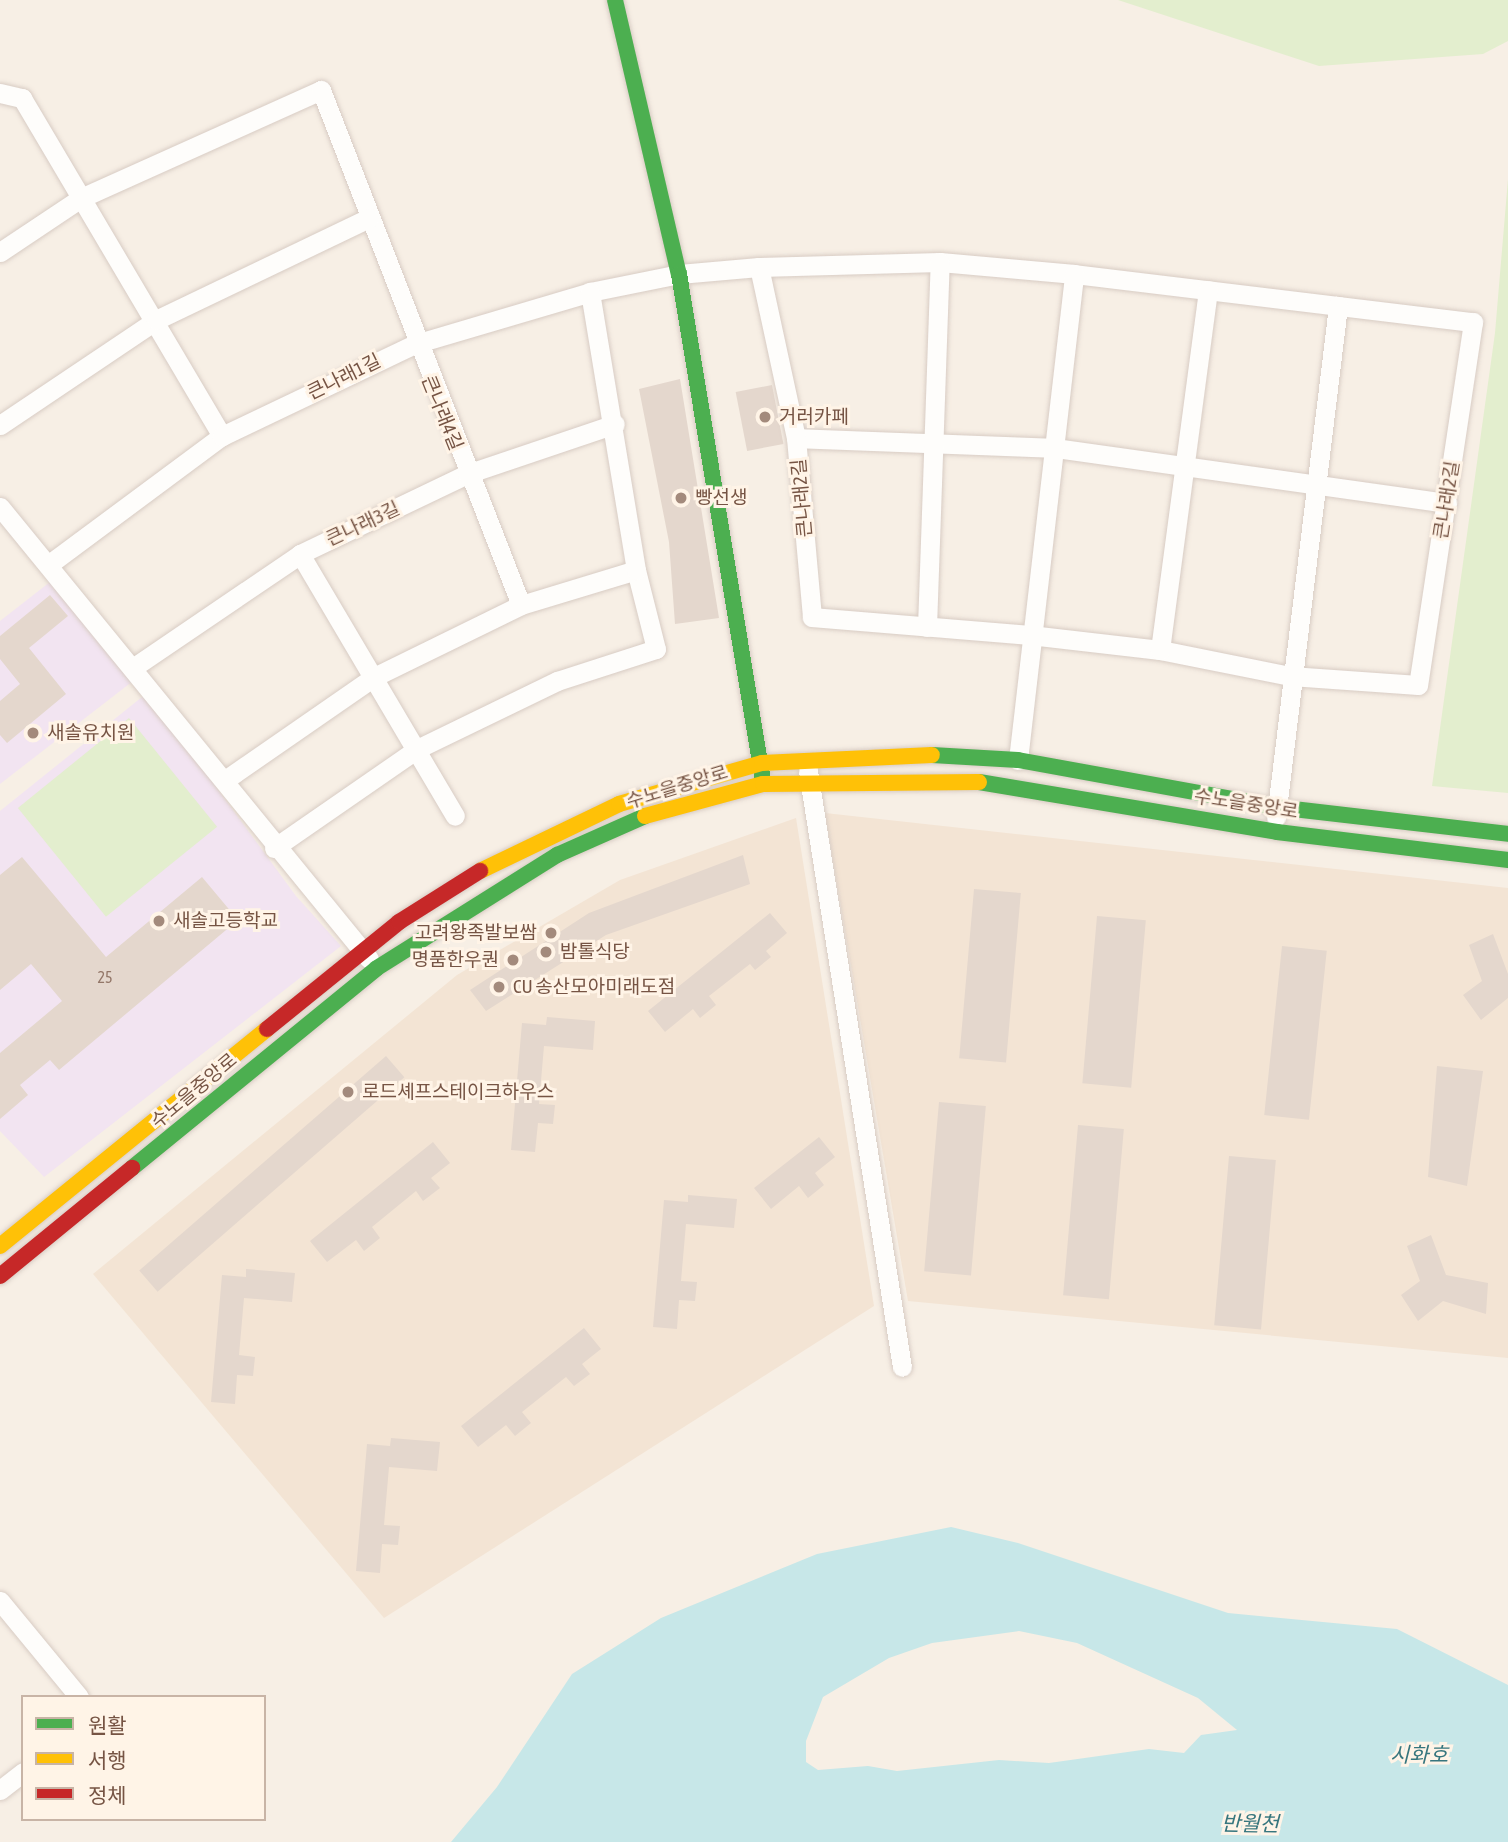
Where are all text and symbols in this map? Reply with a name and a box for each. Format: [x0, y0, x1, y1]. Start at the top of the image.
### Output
street label: 큰나래1길 [304, 349, 384, 405]
street label: 큰나래4길 [417, 372, 467, 454]
place label: 거러카페 [779, 406, 849, 428]
marker: 거러카페 [757, 409, 773, 425]
street label: 큰나래2길 [787, 458, 817, 538]
street label: 큰나래2길 [1430, 459, 1464, 541]
place label: 빵선생 [695, 487, 747, 509]
marker: 빵선생 [673, 490, 689, 506]
street label: 큰나래3길 [322, 497, 404, 551]
place label: 새솔유치원 [47, 722, 134, 744]
marker: 새솔유치원 [25, 725, 41, 741]
street label: 수노을중앙로 [624, 761, 730, 813]
street label: 수노을중앙로 [1192, 785, 1300, 823]
place label: 새솔고등학교 [173, 910, 278, 932]
marker: 새솔고등학교 [151, 913, 167, 929]
place label: 고려왕족발보쌈 [415, 922, 537, 944]
marker: 고려왕족발보쌈 [543, 925, 559, 941]
place label: 밤톨식당 [560, 941, 630, 963]
marker: 밤톨식당 [538, 944, 554, 960]
place label: 명품한우퀀 [412, 949, 499, 971]
marker: 명품한우퀀 [505, 952, 521, 968]
house number: 25 [97, 967, 113, 987]
place label: CU 송산모아미래도점 [513, 976, 675, 998]
marker: CU 송산모아미래도점 [491, 979, 507, 995]
street label: 수노을중앙로 [147, 1049, 241, 1133]
place label: 로드셰프스테이크하우스 [362, 1081, 554, 1103]
marker: 로드셰프스테이크하우스 [340, 1084, 356, 1100]
legend [21, 1695, 266, 1821]
text: 원활 [88, 1713, 127, 1737]
water label: 시화호 [1390, 1741, 1448, 1767]
text: 서행 [88, 1748, 127, 1772]
text: 정체 [88, 1783, 127, 1807]
water label: 반월천 [1221, 1810, 1279, 1836]

